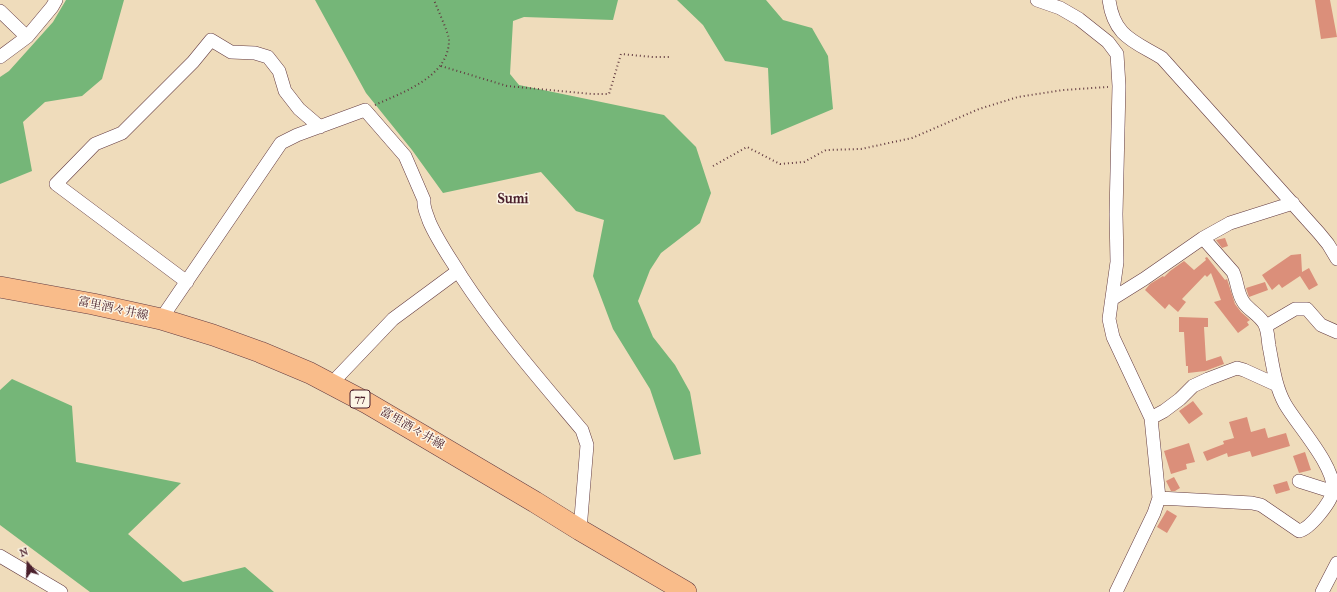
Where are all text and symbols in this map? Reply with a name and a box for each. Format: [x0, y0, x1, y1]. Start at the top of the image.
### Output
district label: Sumi [498, 192, 528, 208]
street label: 富里酒々井線 [76, 294, 150, 324]
road number: 77 [350, 390, 370, 408]
street label: 富里酒々井線 [377, 405, 447, 453]
north arrow [8, 544, 48, 584]
text: N [18, 545, 30, 560]

